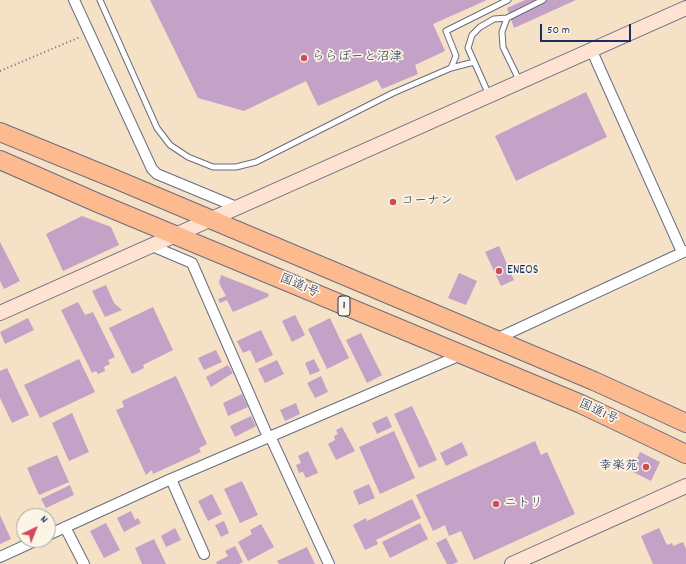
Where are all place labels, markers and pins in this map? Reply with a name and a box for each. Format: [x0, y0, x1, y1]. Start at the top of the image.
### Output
place label: ららぽーと沼津 [312, 50, 402, 66]
marker: ららぽーと沼津 [299, 53, 309, 63]
place label: コーナン [401, 194, 453, 210]
marker: コーナン [388, 197, 398, 207]
place label: ENEOS [507, 263, 538, 279]
marker: ENEOS [494, 266, 504, 276]
place label: 幸楽苑 [599, 459, 638, 475]
marker: 幸楽苑 [641, 462, 651, 472]
place label: ニトリ [504, 496, 543, 512]
marker: ニトリ [491, 499, 501, 509]

